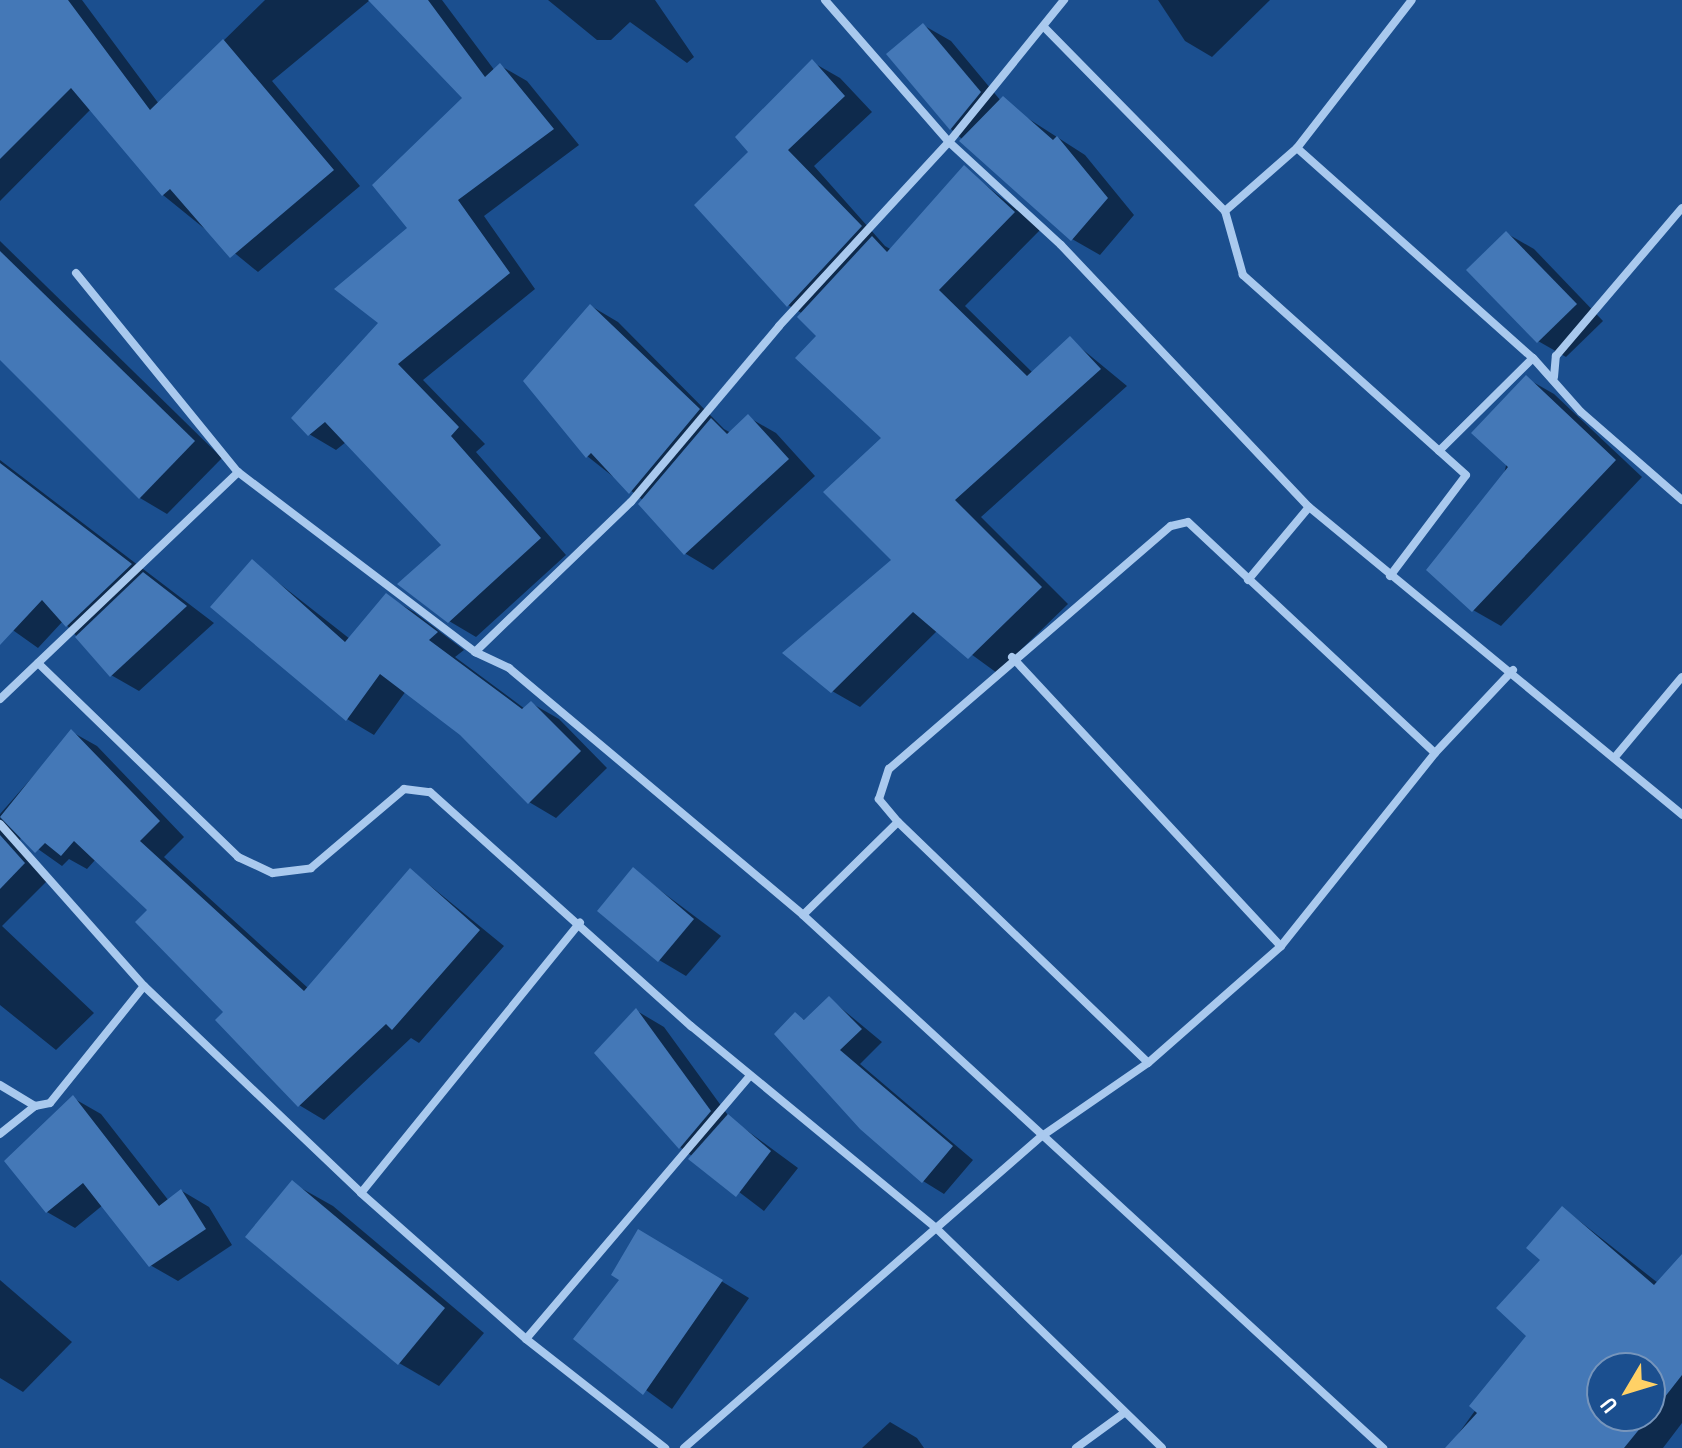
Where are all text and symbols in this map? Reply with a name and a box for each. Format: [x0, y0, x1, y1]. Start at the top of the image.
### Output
north arrow [1586, 1352, 1666, 1432]
text: U [1594, 1392, 1623, 1419]

